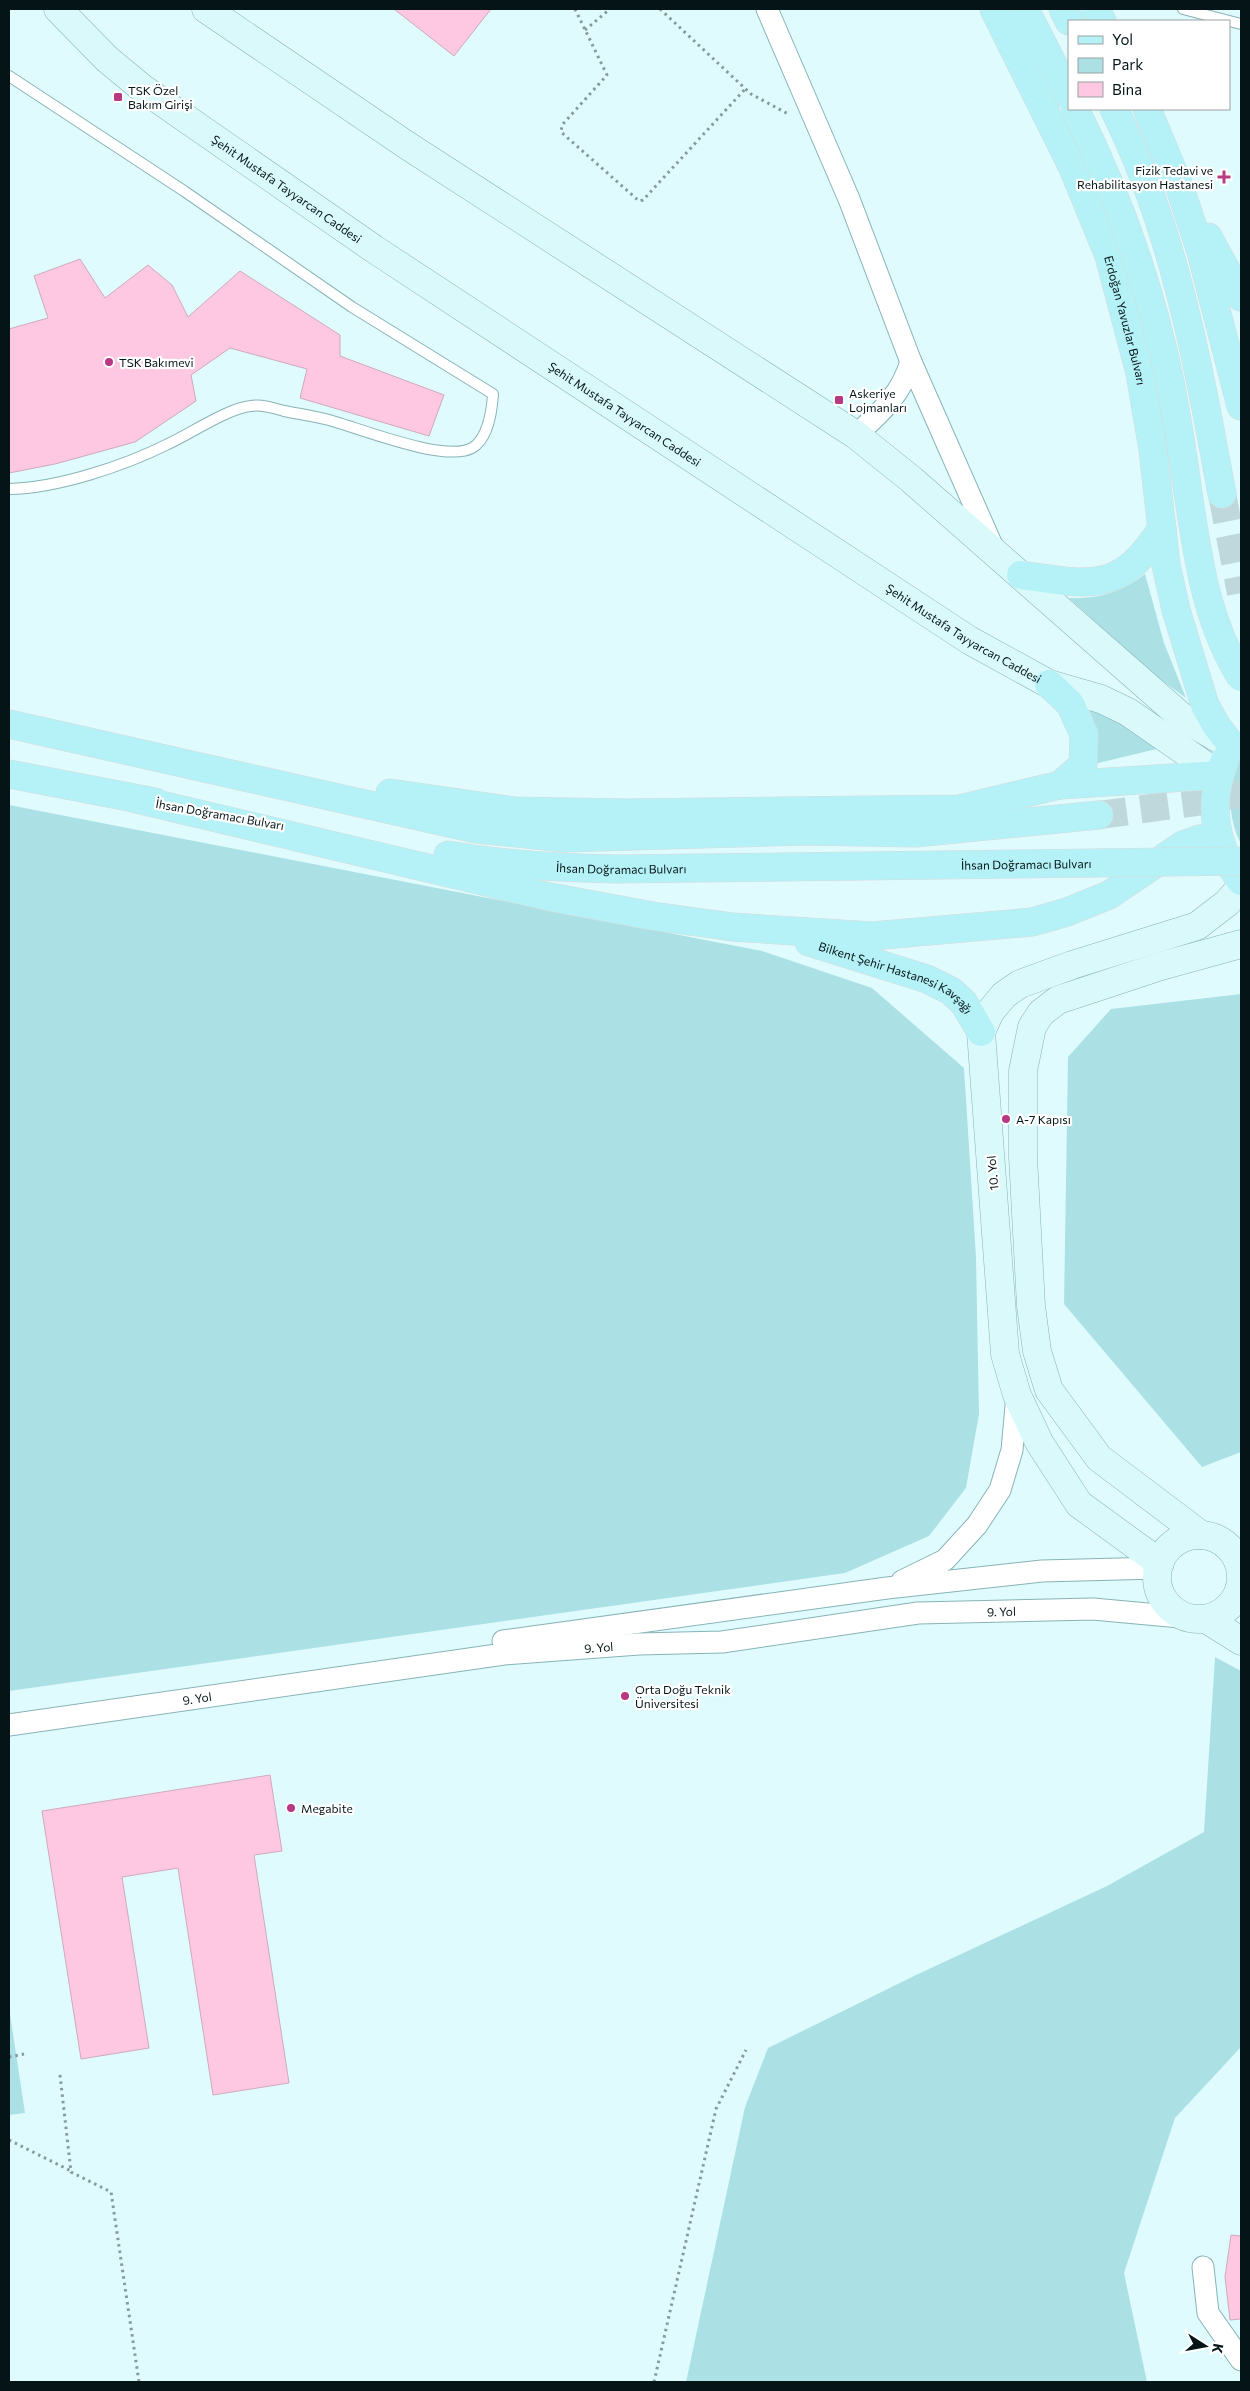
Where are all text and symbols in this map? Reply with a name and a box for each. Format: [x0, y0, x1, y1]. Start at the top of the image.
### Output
legend [1068, 20, 1230, 110]
text: Yol [1112, 30, 1133, 48]
text: Park [1112, 55, 1143, 73]
text: Bina [1112, 80, 1142, 98]
place label: TSK Özel Bakım Girişi [128, 83, 193, 111]
marker: TSK Özel Bakım Girişi [112, 91, 124, 103]
street label: Şehit Mustafa Tayyarcan Caddesi [209, 132, 365, 246]
place label: Fizik Tedavi ve Rehabilitasyon Hastanesi [1077, 163, 1213, 191]
marker: Fizik Tedavi ve Rehabilitasyon Hastanesi [1217, 170, 1231, 184]
street label: Erdoğan Yavuzlar Bulvarı [1102, 254, 1149, 386]
place label: TSK Bakımevi [119, 355, 194, 369]
marker: TSK Bakımevi [103, 356, 115, 368]
street label: Şehit Mustafa Tayyarcan Caddesi [546, 359, 704, 469]
place label: Askeriye Lojmanları [849, 386, 907, 414]
marker: Askeriye Lojmanları [833, 394, 845, 406]
street label: Şehit Mustafa Tayyarcan Caddesi [884, 581, 1044, 686]
street label: İhsan Doğramacı Bulvarı [155, 796, 285, 832]
street label: İhsan Doğramacı Bulvarı [961, 856, 1092, 872]
street label: İhsan Doğramacı Bulvarı [556, 860, 687, 876]
street label: Bilkent Şehir Hastanesi Kavşağı [817, 938, 976, 1016]
place label: A-7 Kapısı [1016, 1112, 1071, 1126]
marker: A-7 Kapısı [1000, 1113, 1012, 1125]
street label: 10. Yol [984, 1155, 1000, 1191]
street label: 9. Yol [987, 1604, 1016, 1618]
street label: 9. Yol [584, 1639, 614, 1655]
place label: Orta Doğu Teknik Üniversitesi [635, 1682, 731, 1710]
street label: 9. Yol [182, 1689, 213, 1707]
marker: Orta Doğu Teknik Üniversitesi [619, 1690, 631, 1702]
place label: Megabite [301, 1801, 353, 1815]
marker: Megabite [285, 1802, 297, 1814]
north arrow [1180, 2321, 1230, 2371]
text: K [1209, 2342, 1228, 2355]

